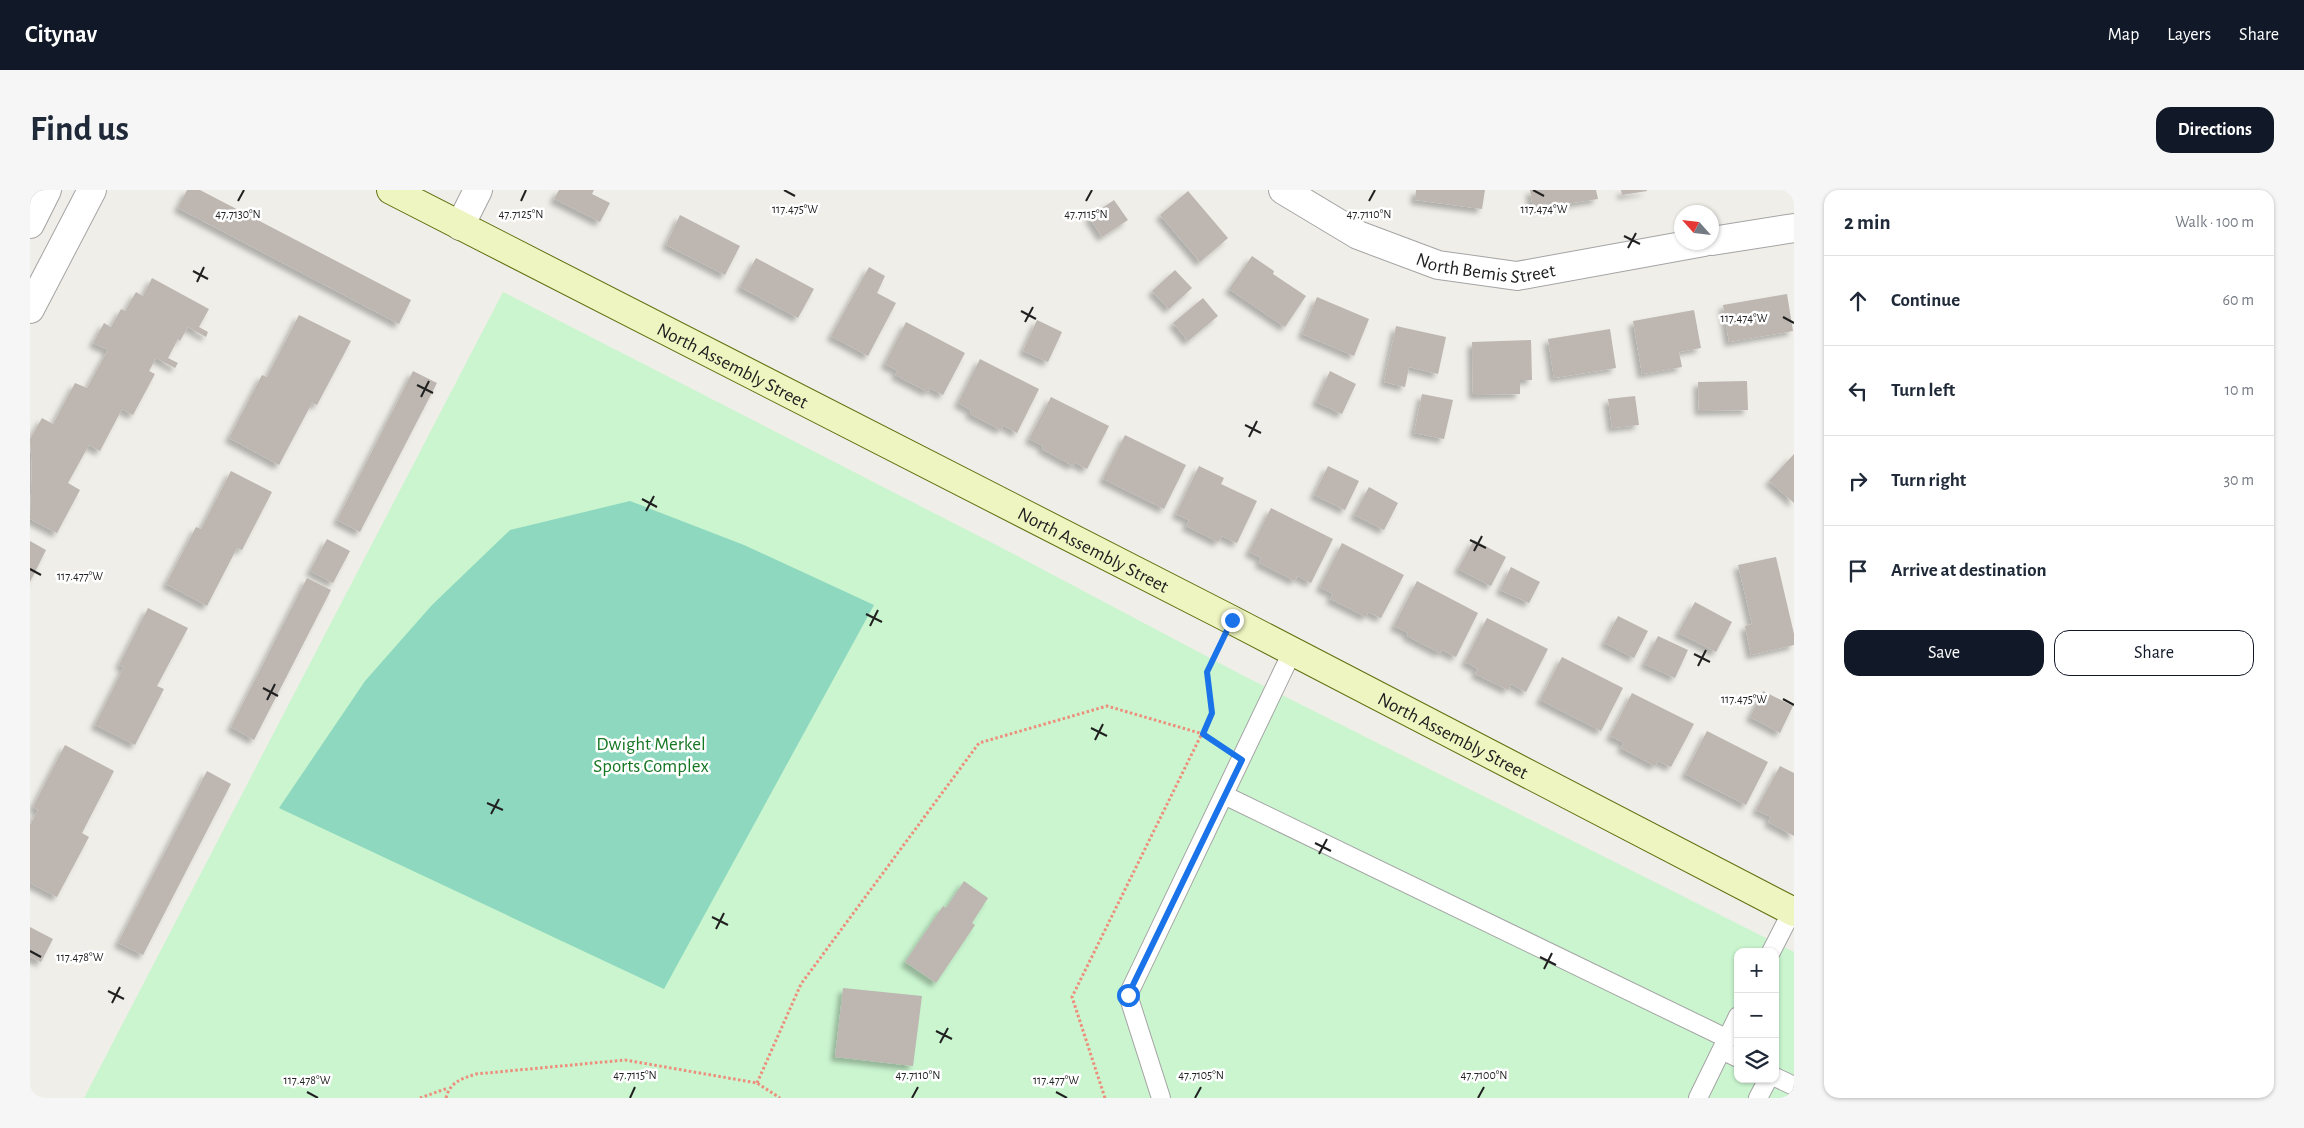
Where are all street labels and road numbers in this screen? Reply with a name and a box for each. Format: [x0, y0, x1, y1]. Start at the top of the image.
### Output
street label: North Bemis Street [1413, 250, 1557, 287]
street label: North Assembly Street [654, 320, 811, 413]
street label: North Assembly Street [1014, 504, 1171, 597]
street label: North Assembly Street [1374, 690, 1531, 783]

